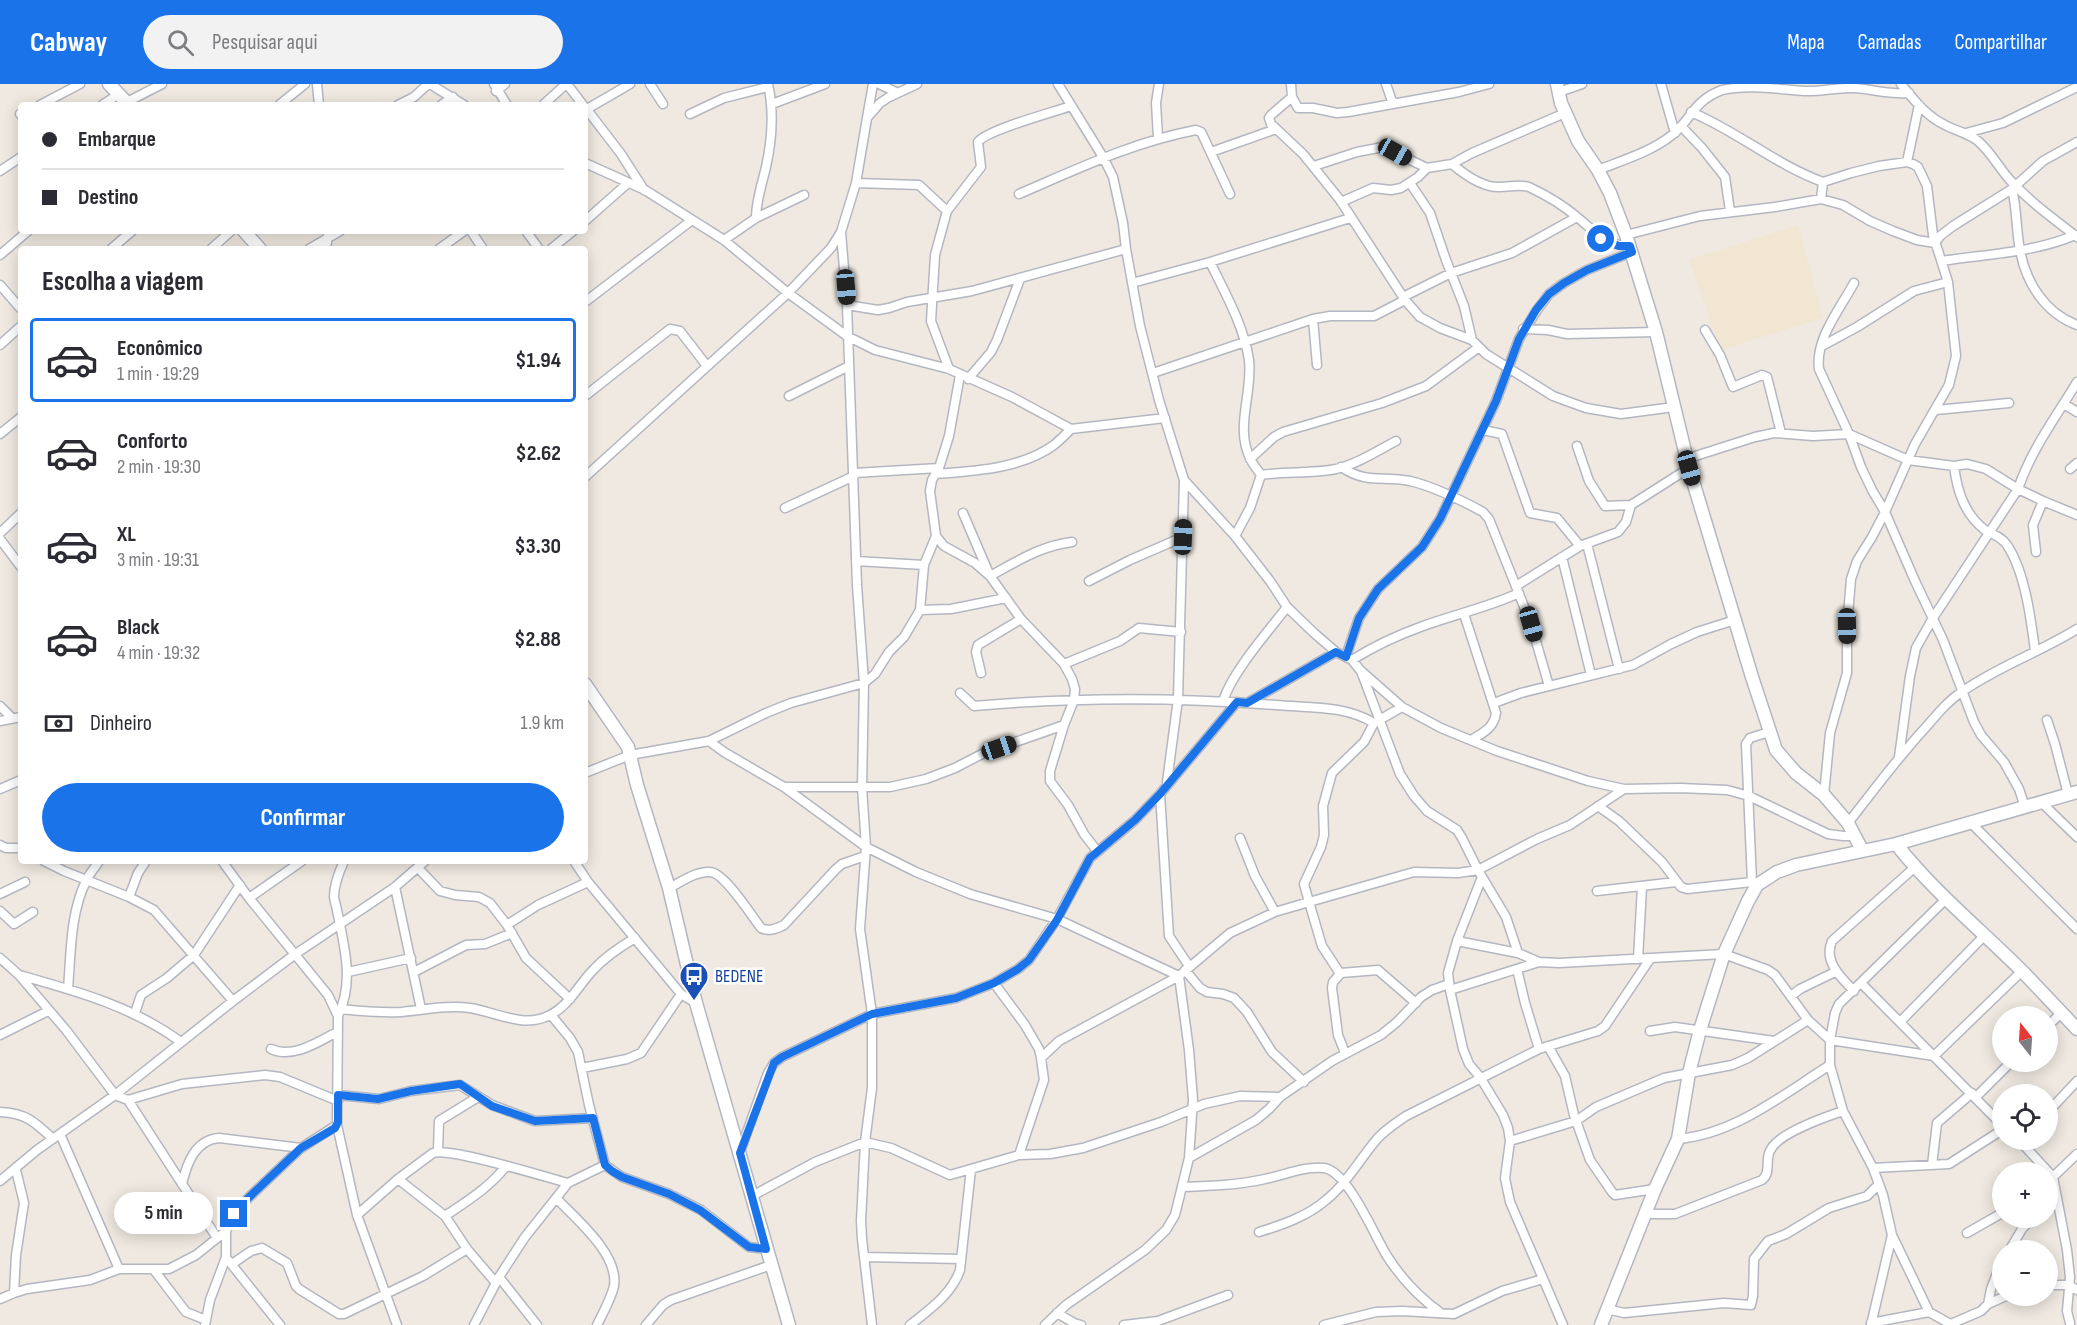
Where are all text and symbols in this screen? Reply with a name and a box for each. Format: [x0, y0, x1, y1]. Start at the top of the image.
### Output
search box [143, 15, 563, 69]
text: Cabway [30, 26, 107, 59]
icon: search [164, 26, 197, 59]
text: Pesquisar aqui [212, 29, 318, 56]
text: Mapa [1787, 30, 1825, 55]
text: Camadas [1858, 30, 1921, 55]
text: Compartilhar [1954, 30, 2047, 55]
text: Embarque [78, 126, 156, 153]
car [1375, 135, 1415, 169]
text: Destino [78, 184, 138, 211]
route start [1587, 225, 1614, 252]
text: Escolha a viagem [42, 266, 204, 298]
car [835, 268, 857, 306]
icon: car [45, 333, 99, 387]
text: Econômico [117, 335, 203, 362]
text: $1.94 [515, 347, 561, 374]
text: 1 min · 19:29 [117, 362, 199, 386]
icon: car [45, 426, 99, 480]
text: Conforto [117, 428, 188, 455]
text: $2.62 [515, 440, 561, 467]
car [1675, 448, 1703, 488]
text: 2 min · 19:30 [117, 455, 201, 479]
icon: car [45, 519, 99, 573]
car [1173, 519, 1193, 555]
text: XL [117, 521, 136, 548]
text: $3.30 [515, 533, 561, 560]
text: 3 min · 19:31 [117, 548, 199, 572]
car [1517, 604, 1545, 644]
car [1838, 608, 1856, 644]
icon: car [45, 612, 99, 666]
text: Black [117, 614, 159, 641]
text: $2.88 [514, 626, 561, 653]
text: 4 min · 19:32 [117, 641, 200, 665]
icon: cash [42, 707, 75, 740]
text: Dinheiro [90, 710, 152, 737]
text: 1.9 km [521, 711, 564, 735]
car [979, 734, 1019, 762]
button: Confirmar [42, 783, 564, 852]
bus stop icon: BEDENE [678, 960, 710, 1002]
place label: BEDENE [715, 966, 763, 987]
north arrow [1992, 1006, 2058, 1072]
map controls [1992, 1006, 2058, 1306]
button: locate [1992, 1084, 2058, 1150]
button: + [1992, 1162, 2058, 1228]
callout: 5 min [114, 1193, 213, 1235]
route end [220, 1200, 247, 1227]
text: 5 min [144, 1201, 183, 1225]
button: − [1992, 1240, 2058, 1306]

